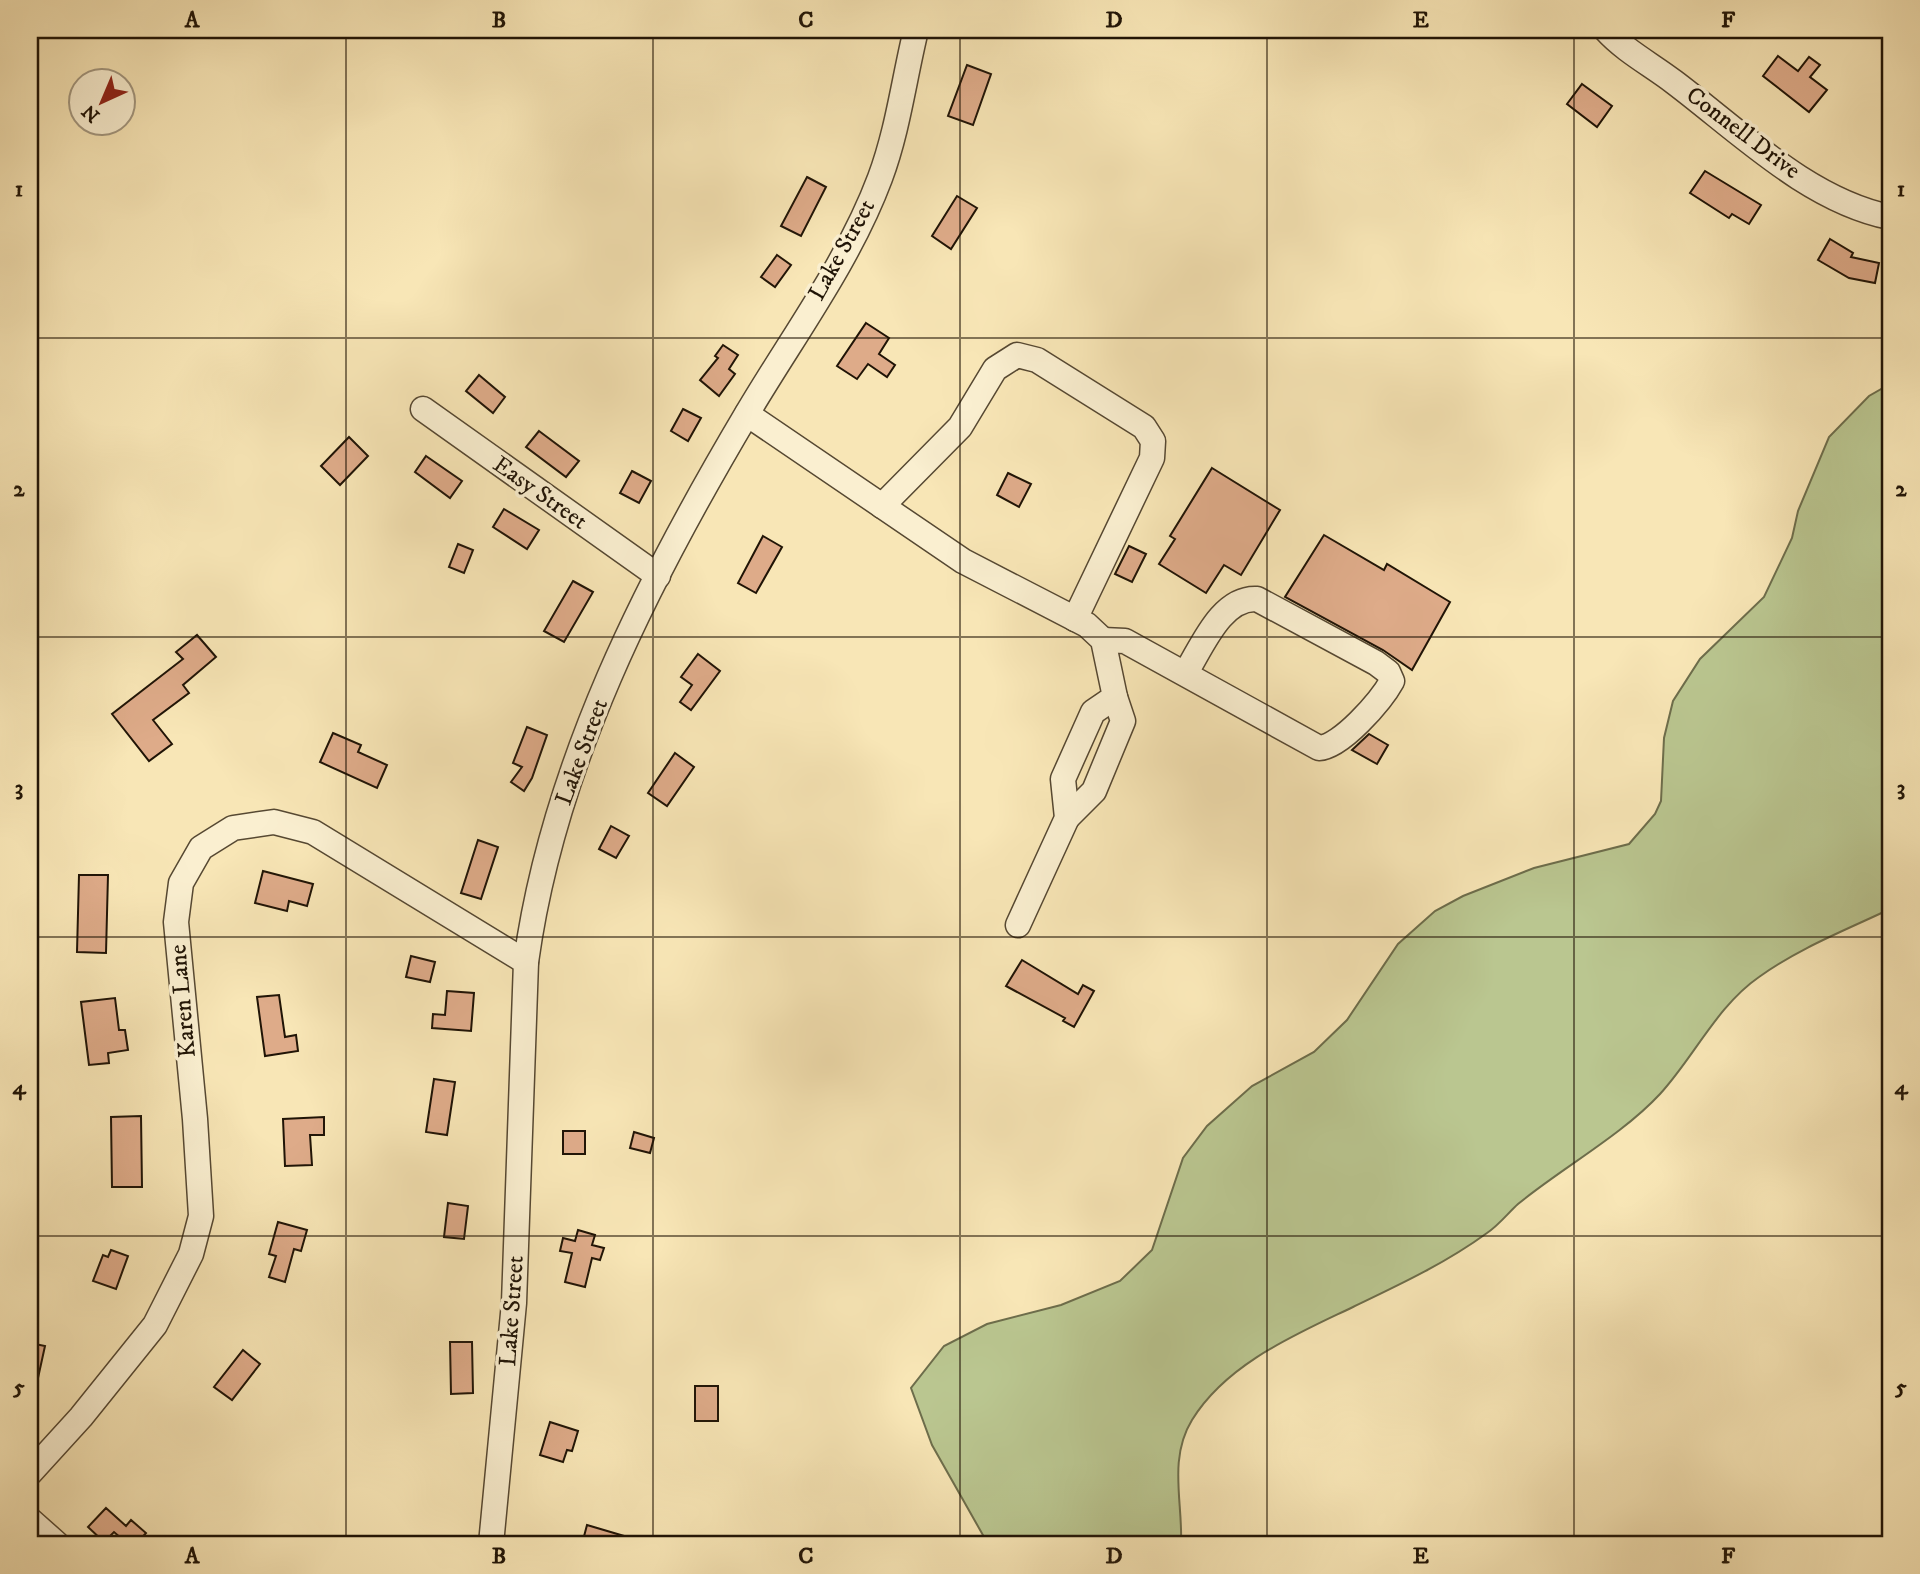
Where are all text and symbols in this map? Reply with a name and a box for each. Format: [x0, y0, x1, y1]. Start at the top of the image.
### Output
text: A [184, 6, 201, 35]
text: B [492, 6, 506, 35]
text: C [798, 6, 814, 35]
text: D [1105, 6, 1123, 35]
text: E [1413, 6, 1429, 35]
text: F [1721, 6, 1736, 35]
north arrow [66, 66, 136, 136]
street label: Connell Drive [1680, 80, 1806, 186]
text: N [77, 99, 105, 127]
text: 1 [15, 175, 23, 204]
text: 1 [1897, 175, 1905, 204]
street label: Lake Street [802, 194, 882, 306]
street label: Easy Street [487, 450, 593, 537]
text: 2 [13, 475, 25, 504]
text: 2 [1895, 475, 1907, 504]
street label: Lake Street [549, 694, 615, 809]
text: 3 [15, 774, 23, 803]
text: 3 [1897, 774, 1905, 803]
street label: Karen Lane [163, 943, 203, 1059]
text: 4 [12, 1073, 27, 1102]
text: 4 [1894, 1073, 1909, 1102]
street label: Lake Street [493, 1254, 531, 1367]
text: 5 [12, 1373, 25, 1402]
text: 5 [1894, 1373, 1907, 1402]
text: A [184, 1542, 201, 1571]
text: B [492, 1542, 506, 1571]
text: C [798, 1542, 814, 1571]
text: D [1105, 1542, 1123, 1571]
text: E [1413, 1542, 1429, 1571]
text: F [1721, 1542, 1736, 1571]

